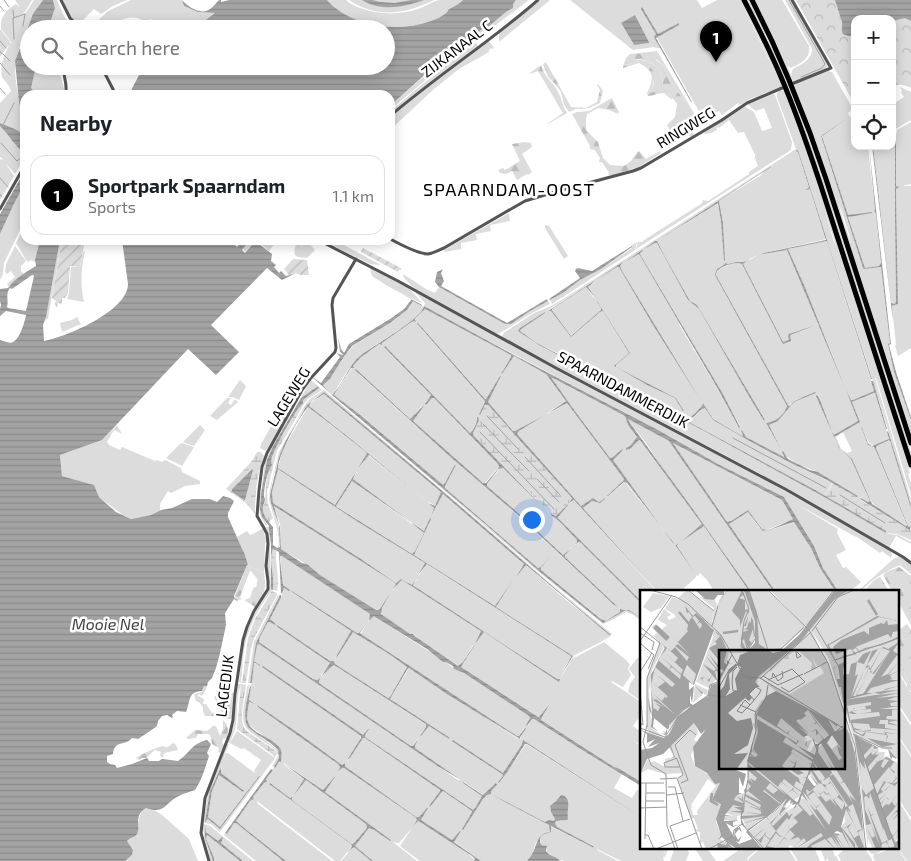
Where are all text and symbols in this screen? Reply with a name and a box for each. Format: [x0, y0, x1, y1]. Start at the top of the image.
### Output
street label: ZIJKANAAL C [417, 15, 496, 81]
map controls [851, 15, 896, 150]
button: + [851, 15, 896, 60]
search box [20, 20, 395, 75]
pin: 1 [700, 21, 732, 62]
icon: search [38, 34, 66, 62]
text: Search here [78, 36, 180, 59]
button: − [851, 60, 896, 105]
street label: RINGWEG [653, 103, 718, 152]
button: locate [851, 105, 896, 150]
text: Nearby [40, 110, 112, 135]
text: Sportpark Spaarndam [88, 174, 285, 197]
district label: SPAARNDAM-OOST [423, 178, 595, 200]
text: 1 [54, 186, 60, 205]
text: 1.1 km [333, 186, 374, 205]
text: Sports [88, 197, 136, 216]
street label: SPAARNDAMMERDIJK [555, 347, 692, 431]
street label: LAGEWEG [263, 363, 313, 430]
your location [519, 507, 545, 533]
inset map [640, 590, 898, 848]
water label: Mooie Nel [72, 614, 144, 633]
street label: LAGEDIJK [211, 654, 237, 718]

